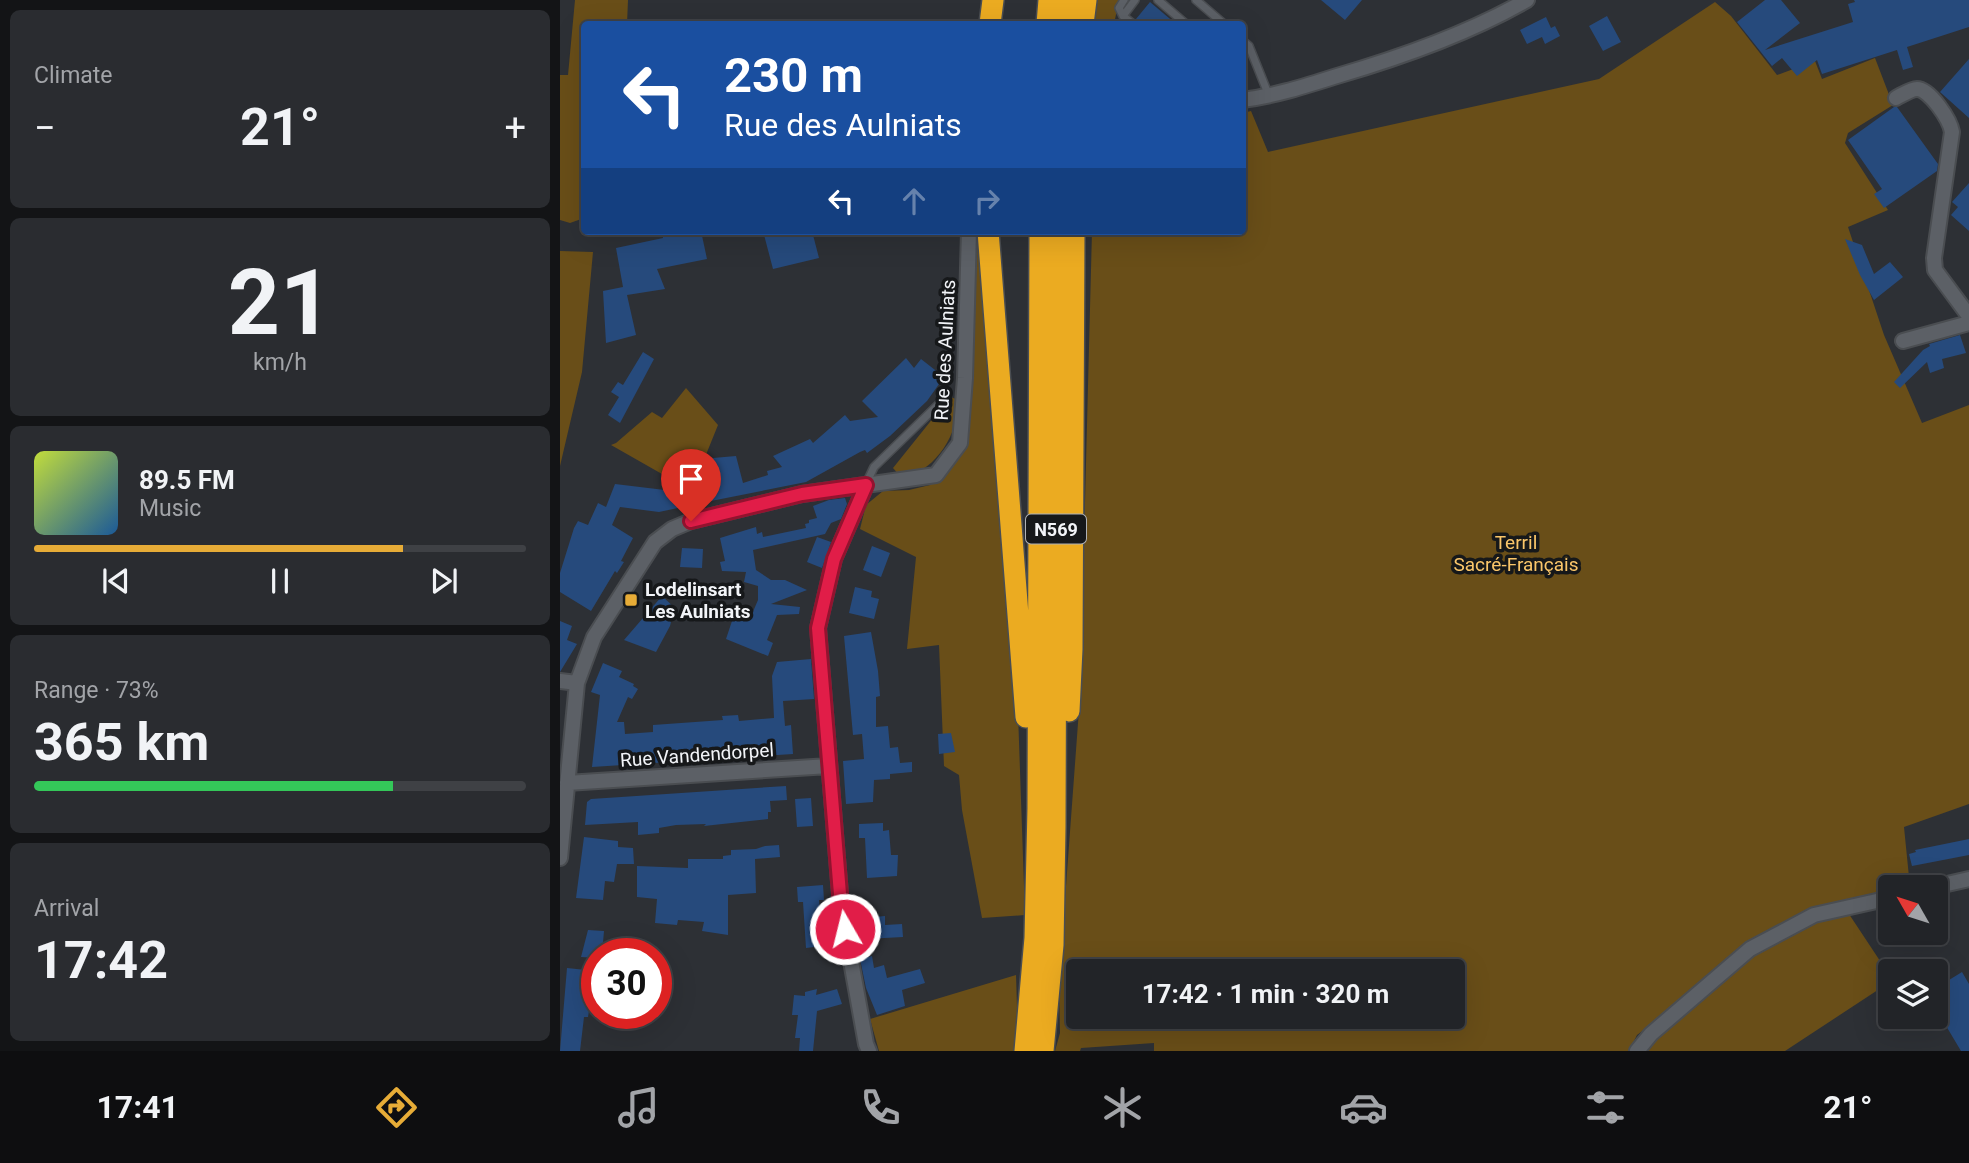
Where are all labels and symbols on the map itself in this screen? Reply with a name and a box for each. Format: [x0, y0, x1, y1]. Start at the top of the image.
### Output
street label: Rue des Aulniats [930, 279, 960, 421]
pin [661, 449, 721, 521]
road number: N569 [1026, 514, 1086, 544]
park label: Terril Sacré-Français [1453, 531, 1579, 576]
place label: Lodelinsart Les Aulniats [645, 578, 751, 623]
marker: Lodelinsart Les Aulniats [623, 592, 639, 608]
street label: Rue Vandendorpel [619, 738, 775, 772]
north arrow [1878, 875, 1948, 945]
position arrow [808, 892, 882, 966]
speed limit sign: 30 [581, 938, 672, 1029]

